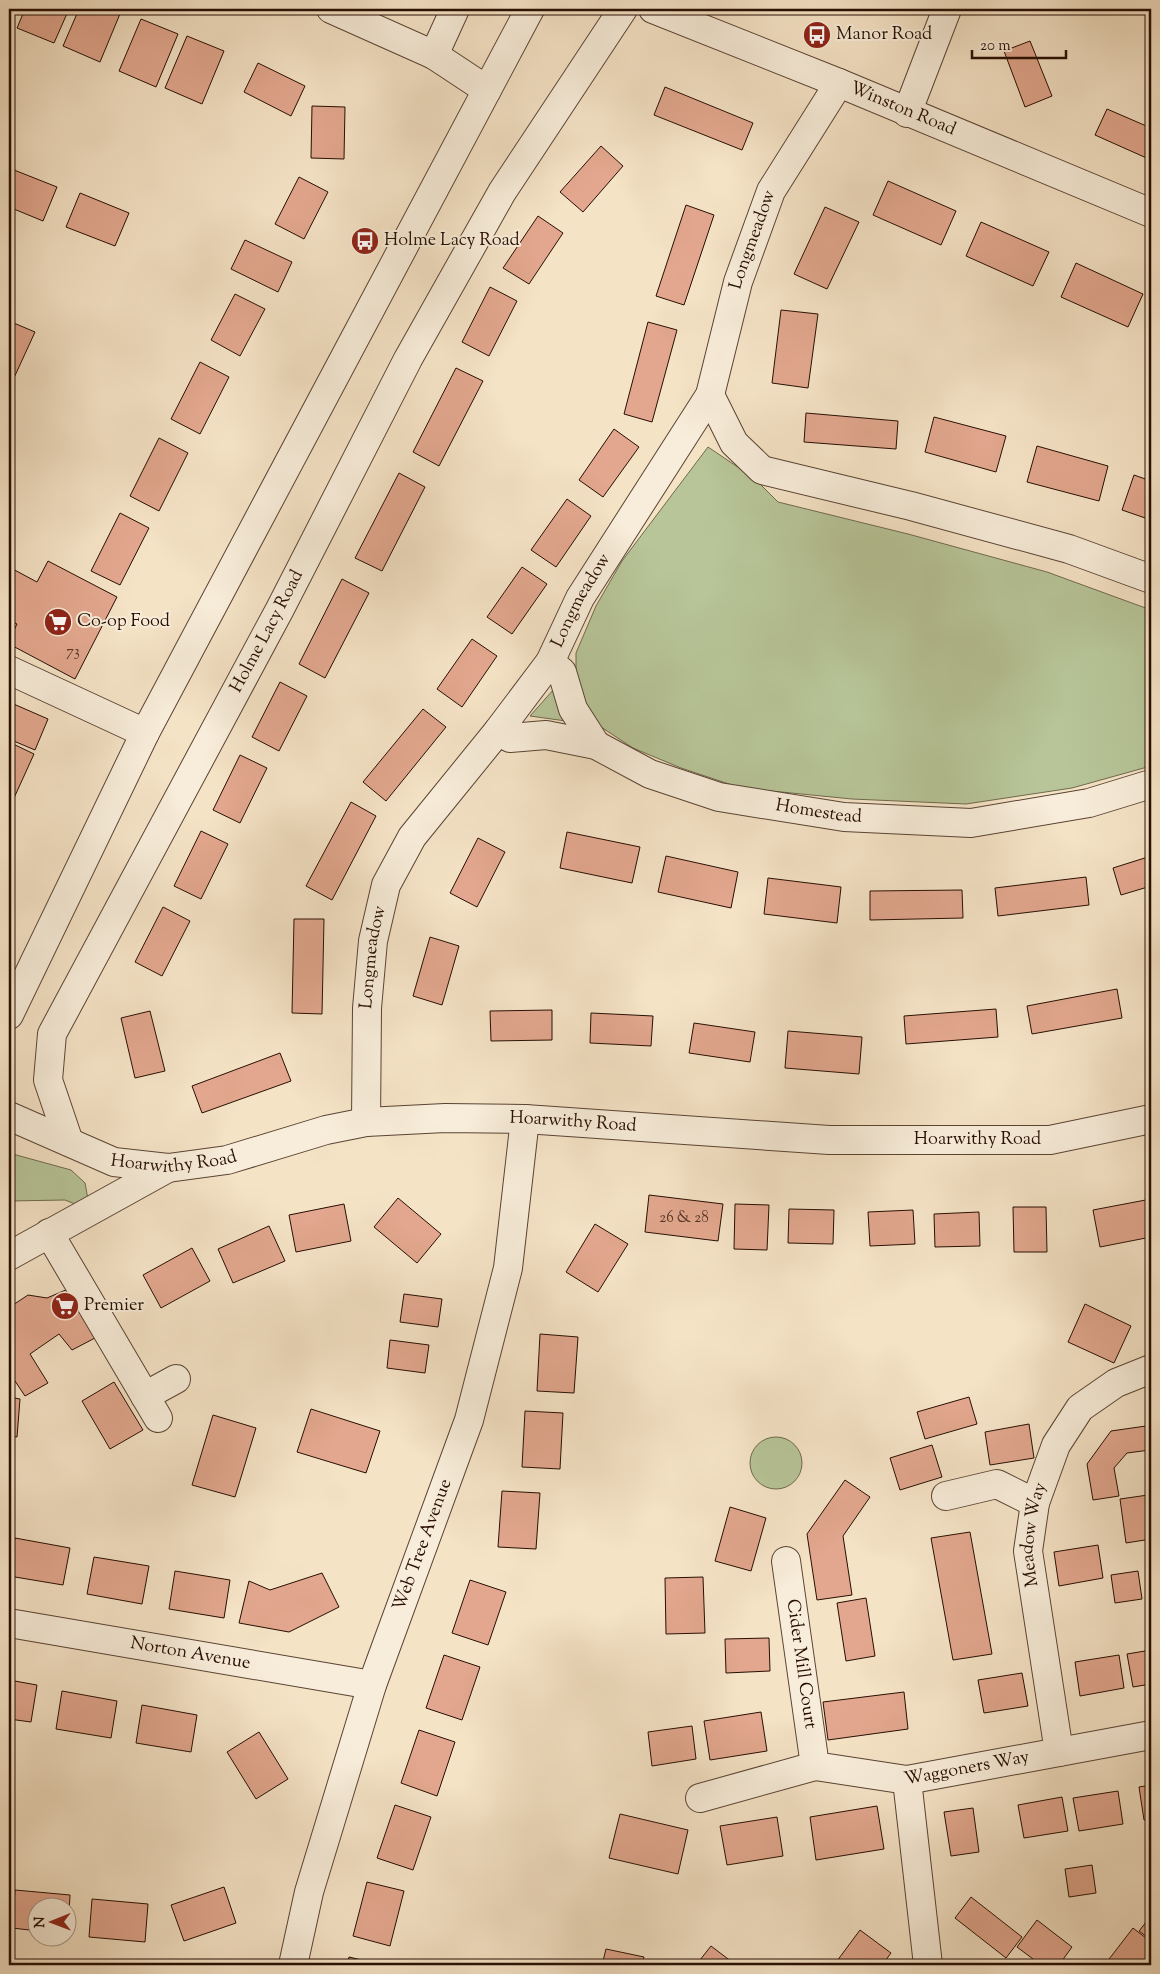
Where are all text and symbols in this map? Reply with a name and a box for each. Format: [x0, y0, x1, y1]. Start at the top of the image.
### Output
bus stop icon: Manor Road [802, 20, 832, 50]
place label: Manor Road [836, 22, 932, 48]
scale bar [972, 28, 1066, 60]
text: 20 m [980, 36, 1011, 57]
street label: Winston Road [845, 76, 960, 143]
street label: Longmeadow [724, 186, 783, 292]
bus stop icon: Holme Lacy Road [350, 226, 380, 256]
place label: Holme Lacy Road [384, 228, 520, 254]
street label: Longmeadow [545, 548, 618, 652]
street label: Holme Lacy Road [224, 566, 311, 698]
supermarket icon: Co-op Food [43, 607, 73, 637]
place label: Co-op Food [77, 609, 170, 635]
house number: 73 [66, 642, 80, 663]
street label: Homestead [774, 793, 863, 831]
street label: Longmeadow [354, 903, 394, 1010]
street label: Hoarwithy Road [509, 1106, 637, 1140]
street label: Hoarwithy Road [914, 1127, 1041, 1153]
street label: Hoarwithy Road [109, 1145, 240, 1181]
house number: 26 & 28 [659, 1208, 709, 1229]
supermarket icon: Premier [50, 1291, 80, 1321]
place label: Premier [84, 1293, 144, 1319]
street label: Web Tree Avenue [387, 1476, 459, 1615]
street label: Meadow Way [1015, 1479, 1054, 1589]
street label: Cider Mill Court [779, 1597, 823, 1731]
street label: Norton Avenue [128, 1631, 252, 1677]
street label: Waggoners Way [902, 1745, 1032, 1793]
north arrow [28, 1896, 78, 1946]
text: N [31, 1916, 51, 1928]

